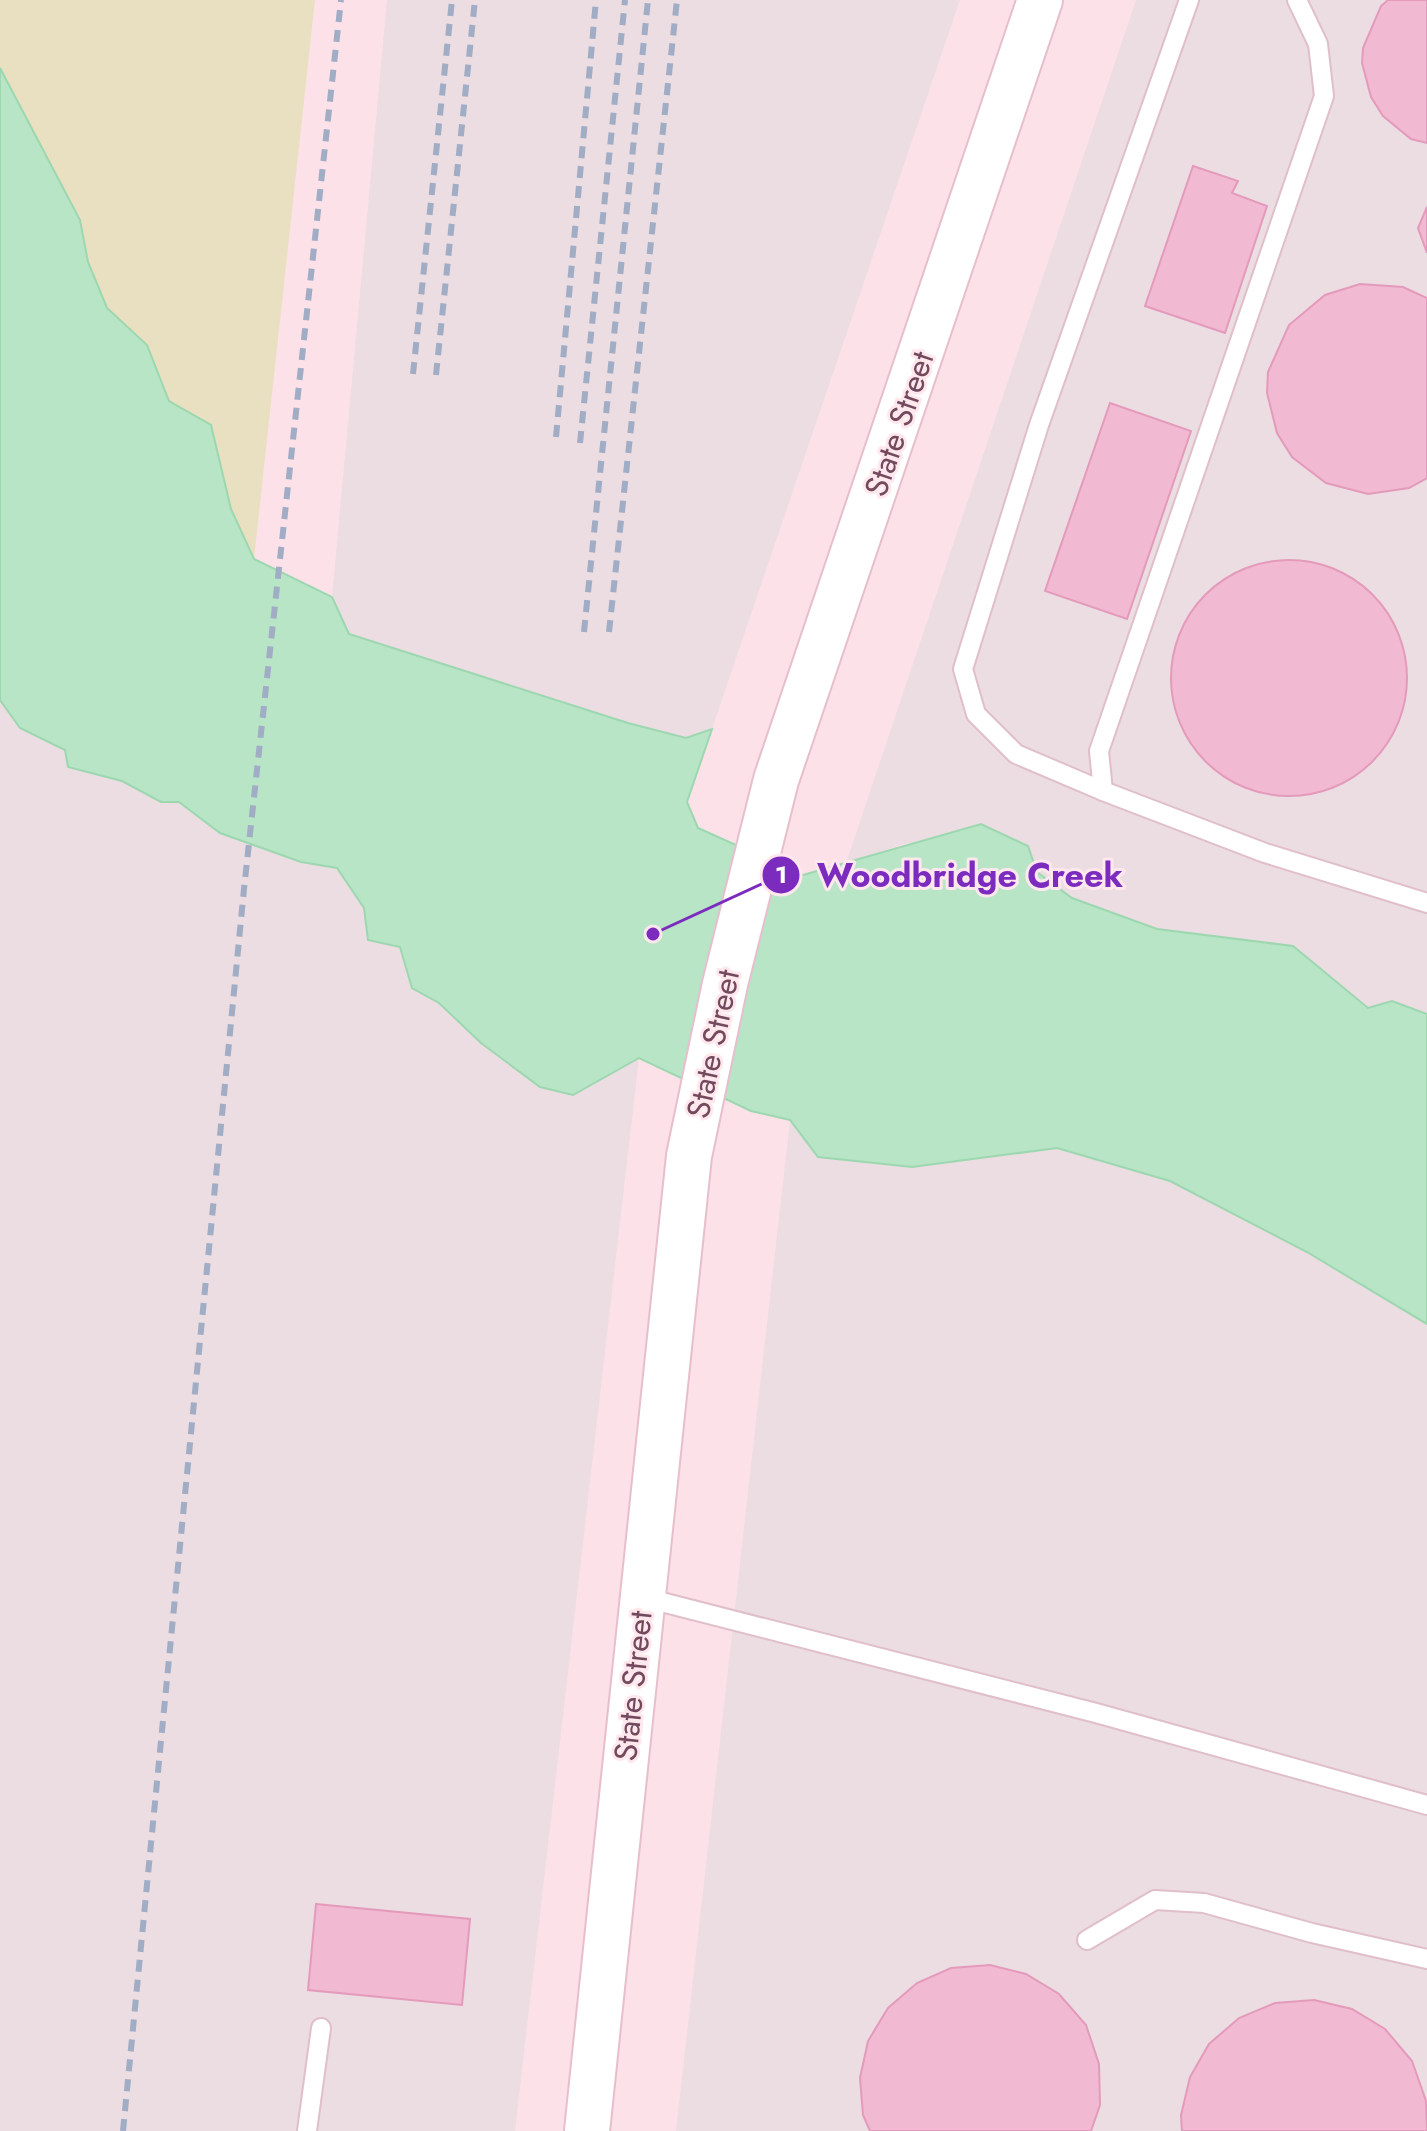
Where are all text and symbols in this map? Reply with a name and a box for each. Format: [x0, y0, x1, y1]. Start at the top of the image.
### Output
street label: State Street [853, 345, 945, 503]
callout: Woodbridge Creek [761, 846, 1139, 904]
text: Woodbridge Creek [817, 851, 1123, 900]
text: 1 [775, 857, 787, 892]
street label: State Street [675, 965, 751, 1123]
street label: State Street [602, 1608, 664, 1763]

